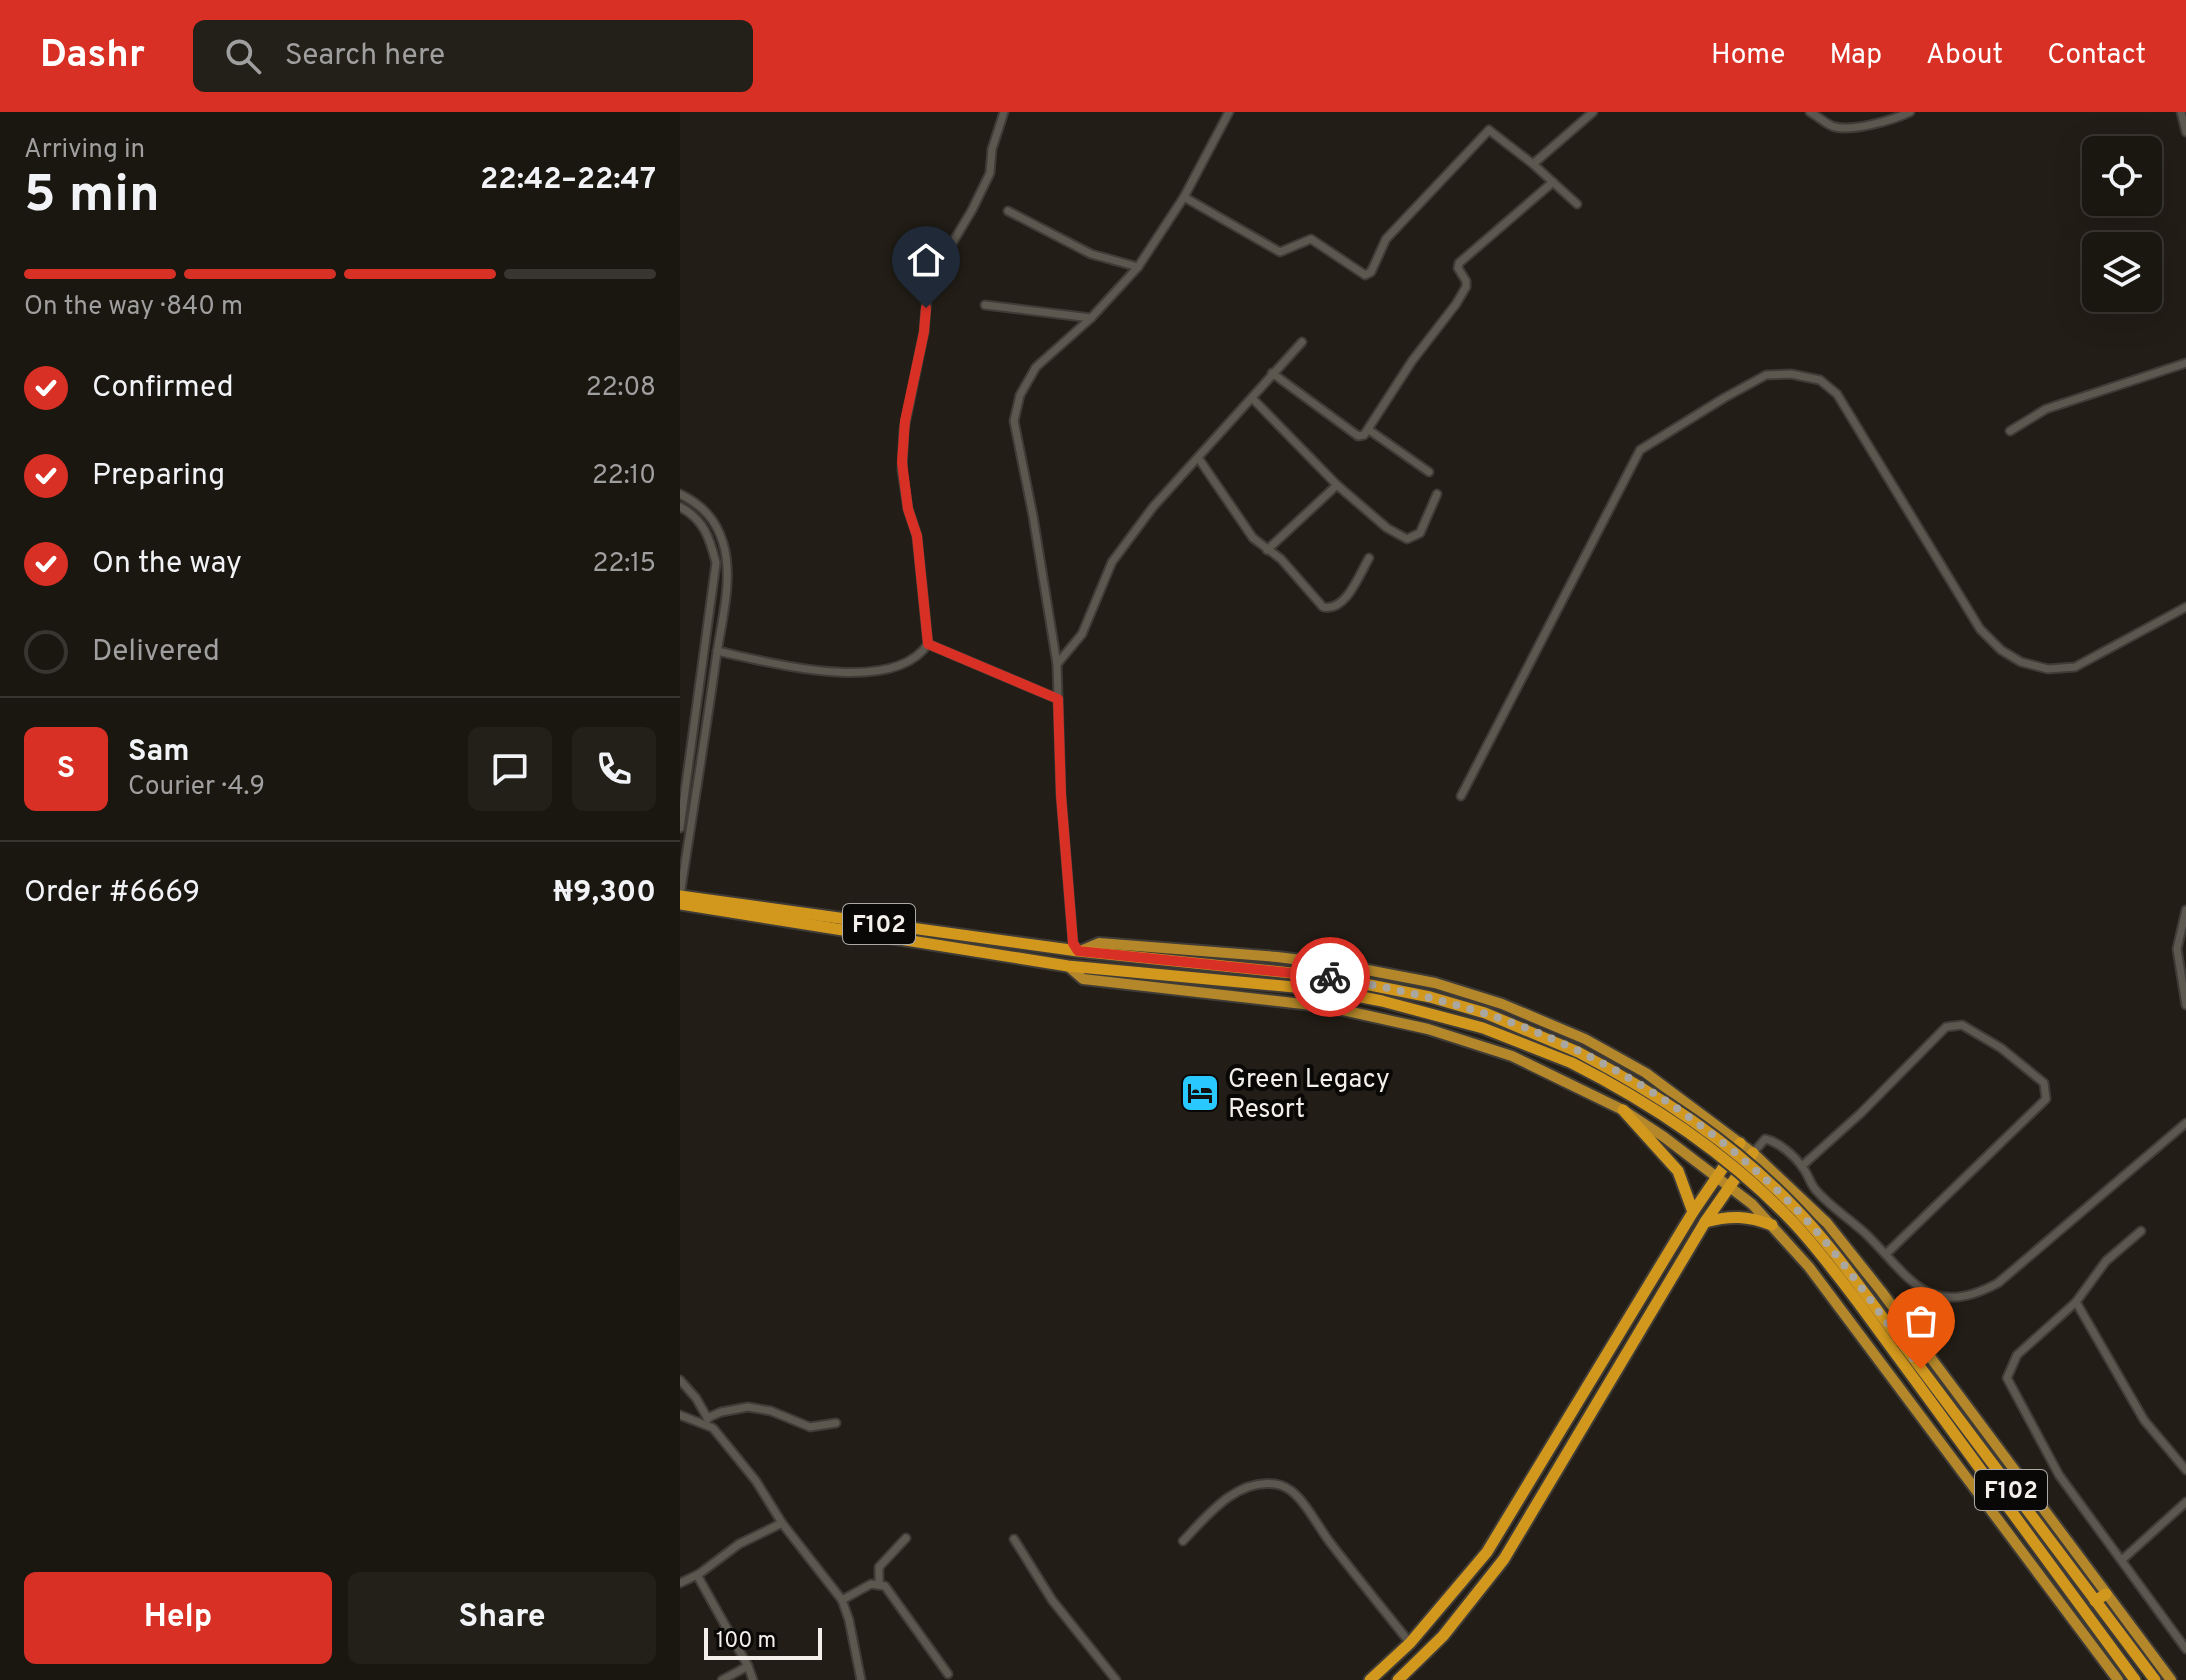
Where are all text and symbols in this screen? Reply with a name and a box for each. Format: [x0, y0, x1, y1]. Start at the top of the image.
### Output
search box [193, 20, 753, 92]
text: Dashr [40, 32, 145, 81]
icon: search [221, 34, 265, 78]
text: Search here [285, 38, 445, 75]
text: Home [1711, 38, 1785, 74]
text: Map [1829, 38, 1882, 74]
text: About [1926, 38, 2003, 74]
text: Contact [2047, 38, 2146, 74]
text: Arriving in [24, 134, 145, 167]
map controls [2082, 136, 2162, 312]
button: locate [2082, 136, 2162, 216]
text: 22:42–22:47 [480, 162, 656, 199]
text: 5 min [24, 164, 160, 230]
pin [892, 226, 960, 308]
button: layers [2082, 232, 2162, 312]
icon: home [904, 238, 948, 282]
text: On the way · 840 m [24, 291, 243, 324]
icon: check [24, 366, 68, 410]
text: Confirmed [92, 370, 234, 407]
text: 22:08 [586, 372, 656, 405]
icon: check [24, 454, 68, 498]
text: Preparing [92, 458, 225, 495]
text: 22:10 [592, 460, 656, 493]
icon: check [24, 542, 68, 586]
text: On the way [92, 546, 242, 583]
text: 22:15 [592, 548, 656, 581]
text: Delivered [92, 634, 220, 671]
button: chat [468, 727, 552, 811]
button: phone [572, 727, 656, 811]
text: Sam [128, 734, 190, 771]
text: S [57, 751, 75, 788]
text: Courier · 4.9 [128, 771, 265, 804]
text: Order #6669 [24, 875, 200, 912]
text: ₦9,300 [553, 875, 656, 912]
road number: F102 [843, 904, 915, 944]
courier [1290, 937, 1370, 1017]
icon: bike [1308, 955, 1352, 999]
place label: Green Legacy Resort [1228, 1064, 1390, 1127]
hotel icon: Green Legacy Resort [1179, 1072, 1221, 1114]
pin [1887, 1287, 1955, 1369]
icon: bag [1899, 1299, 1943, 1343]
road number: F102 [1975, 1470, 2047, 1510]
button: Help [24, 1572, 332, 1664]
button: Share [348, 1572, 656, 1664]
scale bar [704, 1624, 822, 1660]
text: 100 m [716, 1628, 776, 1655]

